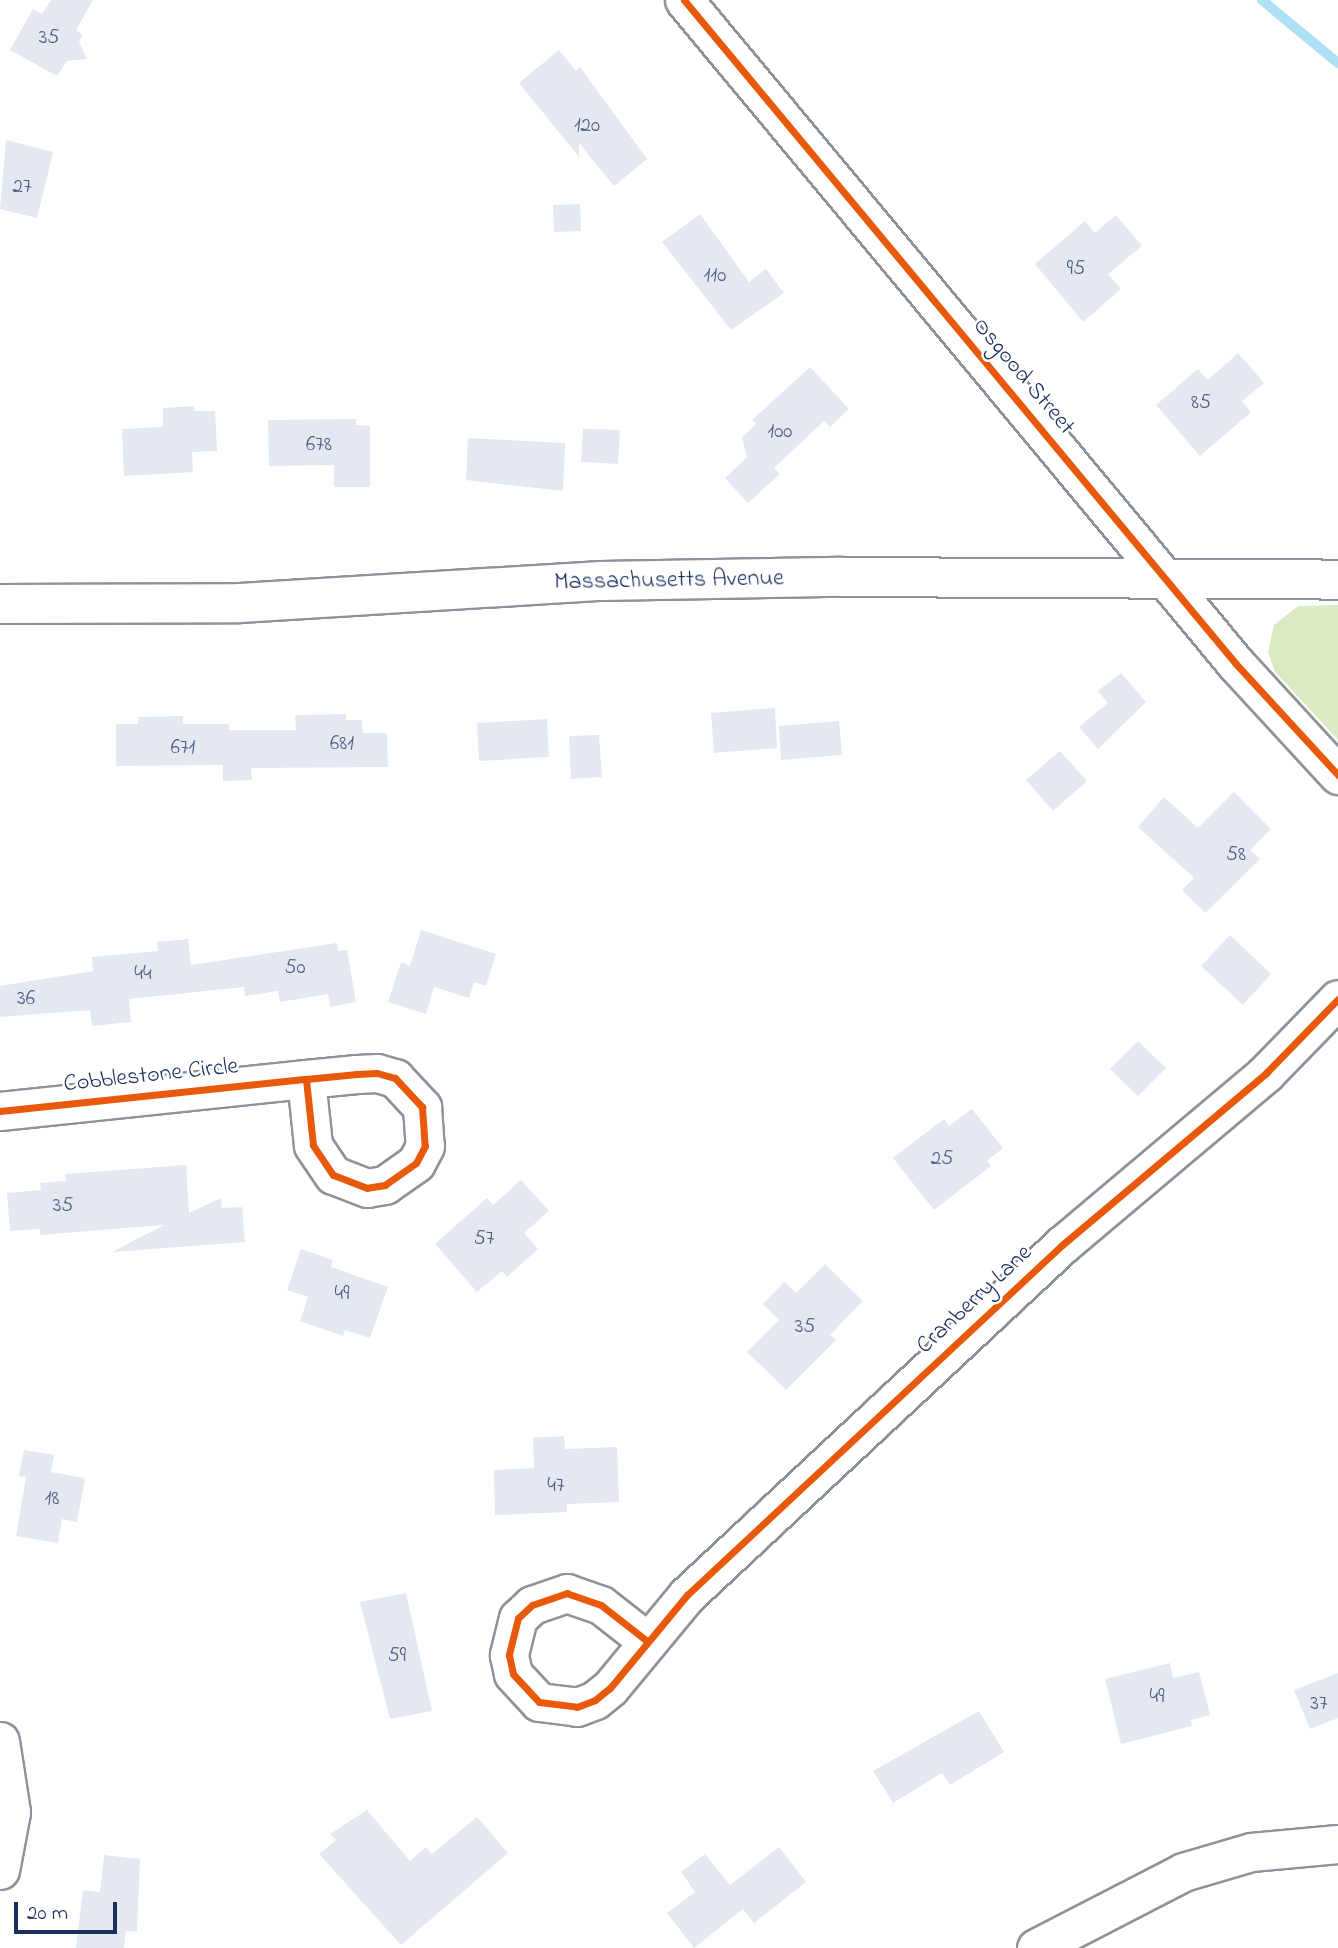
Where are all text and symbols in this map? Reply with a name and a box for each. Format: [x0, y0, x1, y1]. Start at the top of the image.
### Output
house number: 35 [39, 25, 59, 51]
house number: 120 [574, 113, 600, 139]
house number: 27 [12, 174, 32, 200]
house number: 95 [1067, 256, 1085, 282]
house number: 110 [704, 263, 726, 289]
street label: Osgood Street [966, 313, 1080, 441]
house number: 85 [1191, 390, 1211, 416]
house number: 100 [768, 419, 792, 445]
house number: 678 [306, 432, 332, 458]
street label: Massachusetts Avenue [554, 565, 784, 597]
house number: 681 [330, 731, 354, 757]
house number: 671 [171, 735, 195, 761]
house number: 58 [1226, 842, 1246, 868]
house number: 50 [284, 955, 306, 981]
house number: 44 [134, 961, 152, 987]
house number: 36 [17, 986, 35, 1012]
street label: Cobblestone Circle [62, 1053, 240, 1099]
house number: 25 [931, 1146, 953, 1172]
house number: 35 [53, 1193, 73, 1219]
house number: 57 [474, 1226, 494, 1252]
street label: Cranberry Lane [911, 1239, 1039, 1361]
house number: 49 [335, 1281, 349, 1307]
house number: 35 [795, 1314, 815, 1340]
house number: 47 [547, 1473, 565, 1499]
house number: 18 [45, 1486, 59, 1512]
house number: 59 [388, 1643, 406, 1669]
house number: 49 [1150, 1684, 1164, 1710]
house number: 37 [1310, 1691, 1328, 1717]
scale bar [18, 1888, 121, 1932]
text: 20 m [27, 1899, 68, 1929]

